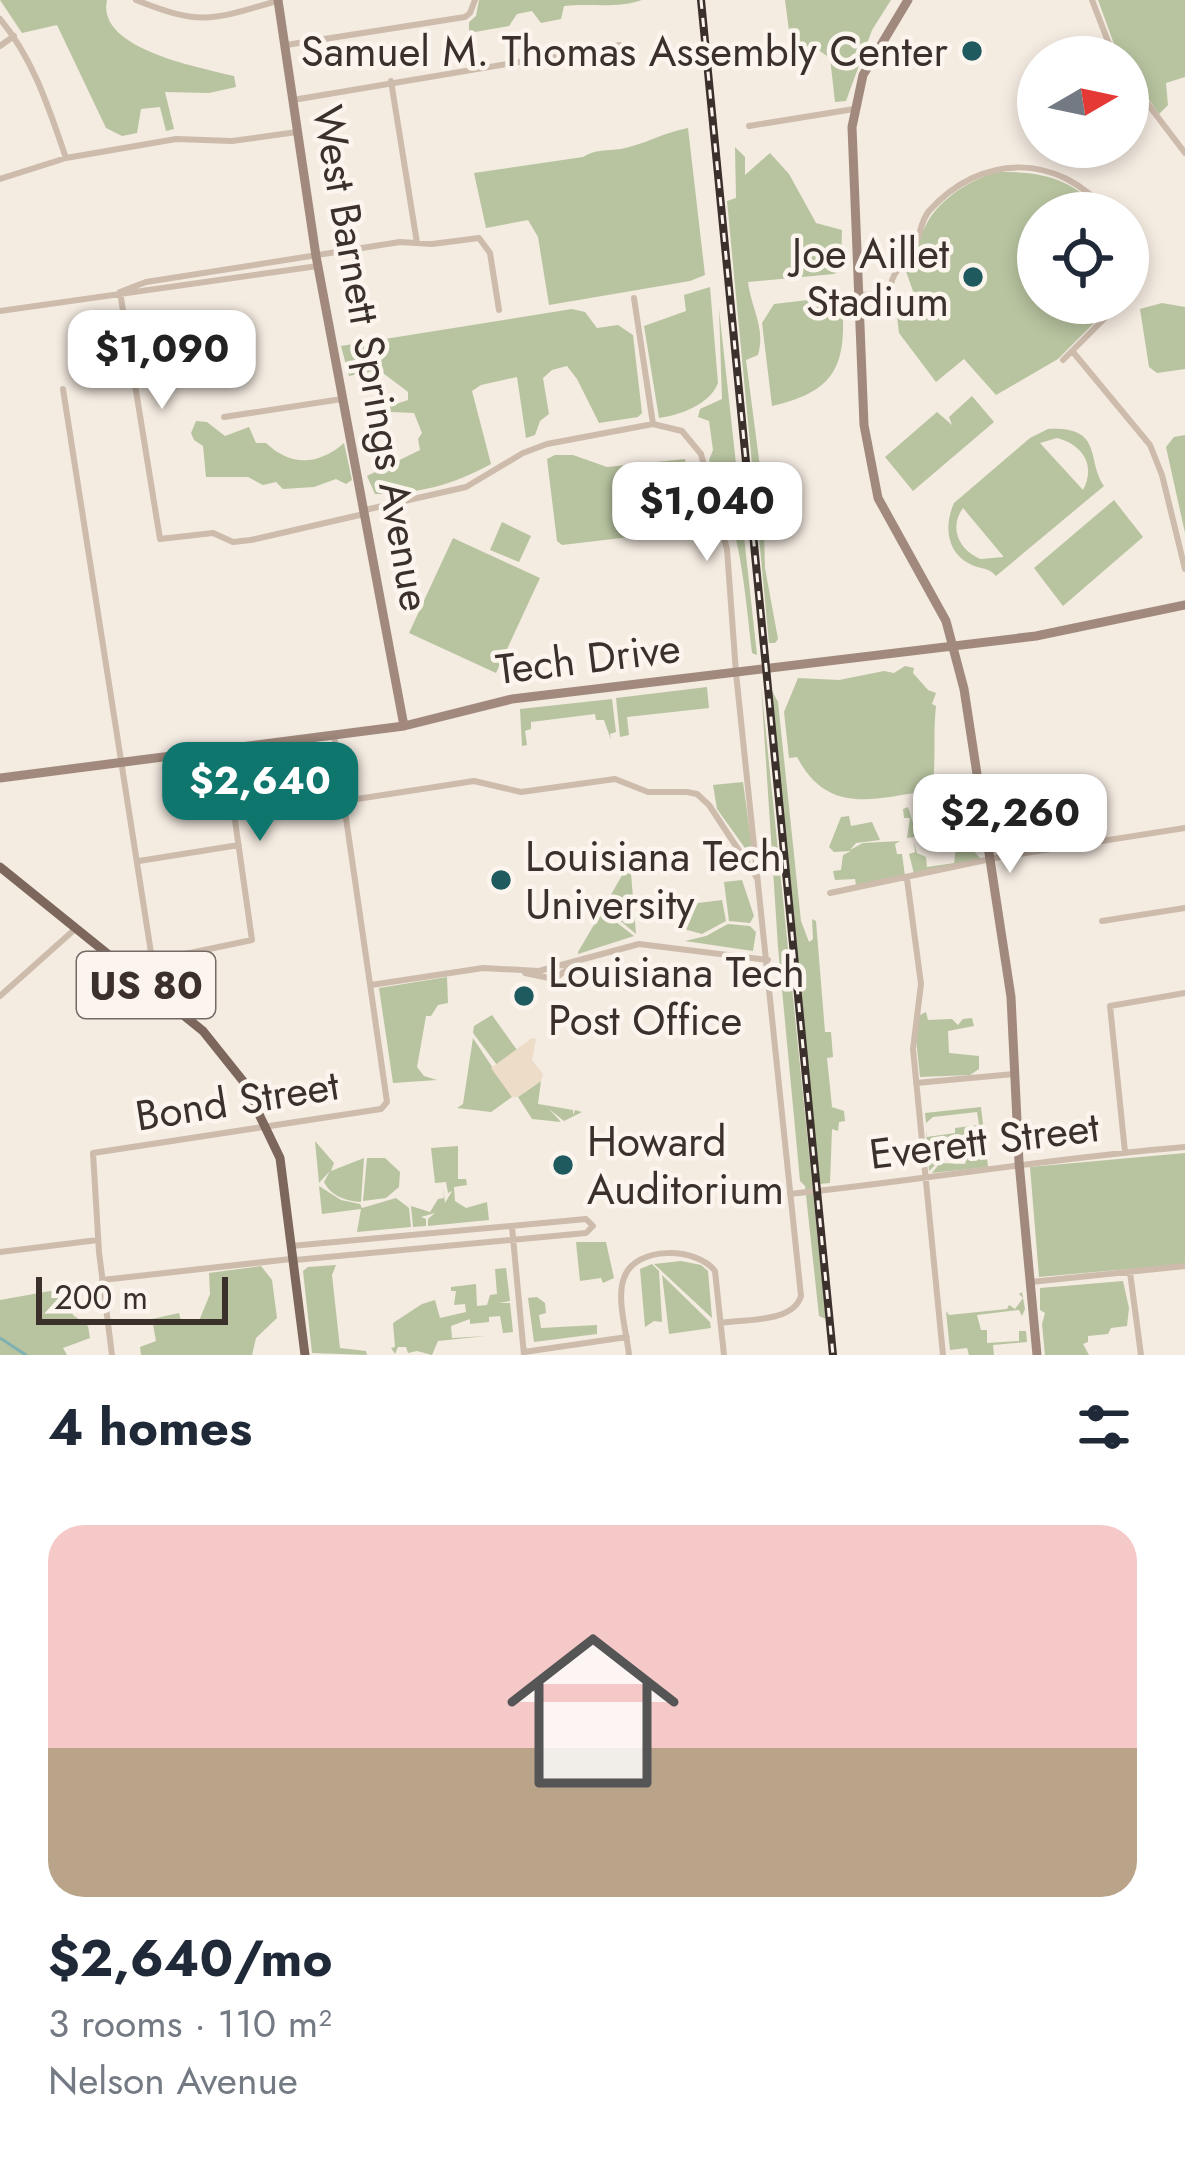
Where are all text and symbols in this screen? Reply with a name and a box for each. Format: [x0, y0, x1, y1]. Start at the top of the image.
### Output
place label: Samuel M. Thomas Assembly Center [301, 21, 949, 82]
north arrow [1017, 36, 1149, 168]
map controls [1017, 36, 1149, 324]
marker: Samuel M. Thomas Assembly Center [959, 38, 985, 64]
street label: West Barnett Springs Avenue [297, 100, 446, 616]
button: locate [1017, 192, 1149, 324]
place label: Joe Aillet Stadium [787, 223, 949, 332]
marker: Joe Aillet Stadium [960, 264, 986, 290]
pin: $1,090 [64, 310, 260, 412]
text: $1,090 [95, 320, 229, 377]
pin: $1,040 [609, 462, 805, 564]
text: $1,040 [639, 472, 775, 529]
street label: Tech Drive [493, 617, 684, 700]
pin: $2,640 [162, 742, 358, 844]
text: $2,640 [189, 752, 331, 809]
pin: $2,260 [912, 774, 1108, 876]
text: $2,260 [940, 784, 1080, 841]
place label: Louisiana Tech University [525, 826, 782, 935]
marker: Louisiana Tech University [488, 867, 514, 893]
place label: Louisiana Tech Post Office [548, 942, 805, 1051]
road number: US 80 [77, 952, 215, 1018]
marker: Louisiana Tech Post Office [511, 983, 537, 1009]
street label: Bond Street [131, 1054, 343, 1147]
street label: Everett Street [866, 1096, 1102, 1185]
place label: Howard Auditorium [587, 1111, 784, 1220]
marker: Howard Auditorium [550, 1152, 576, 1178]
scale bar [36, 1271, 228, 1324]
text: 200 m [54, 1274, 148, 1321]
text: 4 homes [48, 1390, 252, 1464]
icon: filters [1071, 1394, 1137, 1460]
icon: home [485, 1603, 701, 1819]
text: $2,640/mo [48, 1921, 333, 1995]
text: 3 rooms · 110 m² [48, 1995, 332, 2052]
text: Nelson Avenue [48, 2052, 298, 2109]

